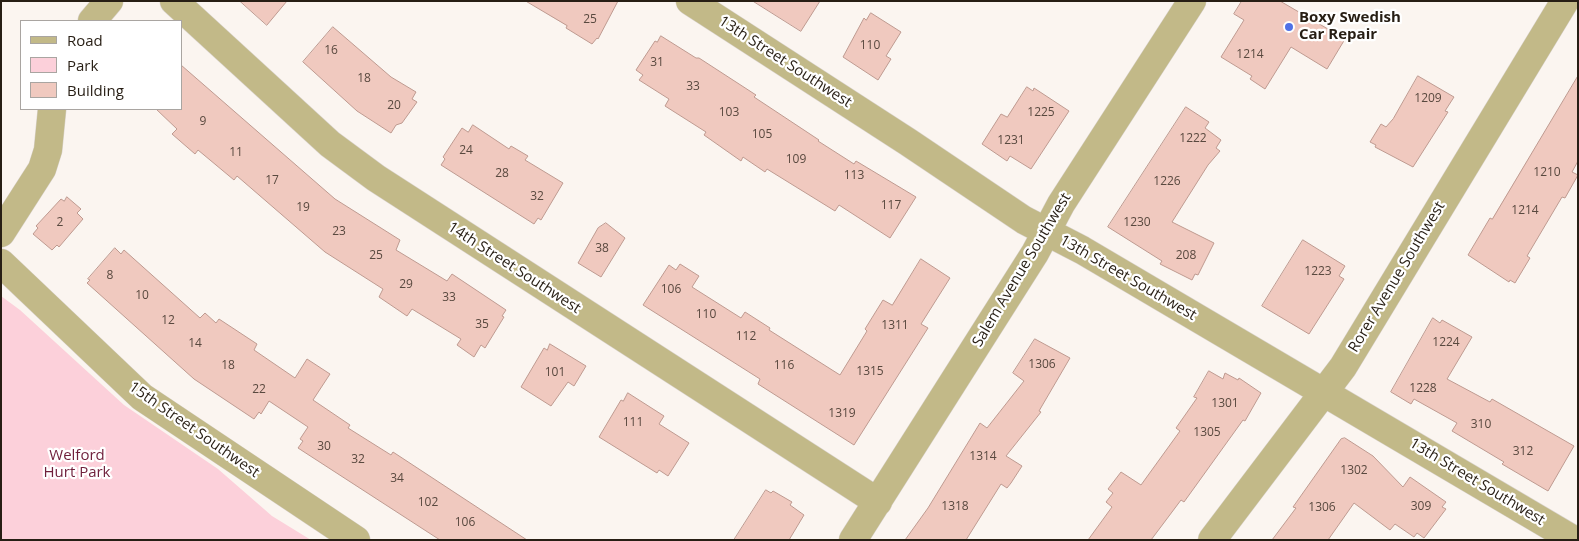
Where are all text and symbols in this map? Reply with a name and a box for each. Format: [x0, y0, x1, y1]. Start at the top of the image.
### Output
place label: Boxy Swedish Car Repair [1299, 9, 1401, 44]
street label: 13th Street Southwest [715, 12, 855, 112]
house number: 25 [583, 13, 597, 27]
legend [20, 20, 182, 110]
marker: Boxy Swedish Car Repair [1283, 21, 1295, 33]
text: Road [67, 30, 103, 50]
house number: 110 [860, 39, 880, 53]
house number: 16 [324, 44, 338, 58]
house number: 1214 [1236, 48, 1264, 62]
text: Park [67, 55, 98, 75]
house number: 31 [650, 56, 664, 70]
house number: 18 [357, 72, 371, 86]
text: Building [67, 80, 124, 100]
house number: 33 [686, 80, 700, 94]
house number: 1209 [1414, 92, 1442, 106]
house number: 20 [387, 99, 401, 113]
house number: 103 [719, 106, 739, 120]
house number: 1225 [1027, 106, 1055, 120]
house number: 9 [200, 115, 206, 129]
house number: 105 [752, 128, 772, 142]
house number: 1222 [1179, 132, 1207, 146]
house number: 1231 [997, 134, 1025, 148]
house number: 24 [459, 144, 473, 158]
house number: 11 [229, 146, 243, 160]
house number: 109 [786, 153, 806, 167]
house number: 1210 [1533, 166, 1561, 180]
house number: 28 [495, 167, 509, 181]
house number: 113 [844, 169, 864, 183]
house number: 17 [265, 174, 279, 188]
house number: 1226 [1153, 175, 1181, 189]
house number: 32 [530, 190, 544, 204]
street label: Salem Avenue Southwest [969, 190, 1075, 350]
street label: Rorer Avenue Southwest [1345, 198, 1449, 356]
house number: 117 [881, 199, 901, 213]
house number: 19 [296, 201, 310, 215]
house number: 1214 [1511, 204, 1539, 218]
house number: 2 [57, 216, 63, 230]
house number: 1230 [1123, 216, 1151, 230]
street label: 14th Street Southwest [444, 218, 584, 318]
house number: 23 [332, 225, 346, 239]
street label: 13th Street Southwest [1056, 231, 1200, 325]
house number: 38 [595, 242, 609, 256]
house number: 25 [369, 249, 383, 263]
house number: 208 [1176, 249, 1196, 263]
house number: 1223 [1304, 265, 1332, 279]
house number: 8 [107, 269, 113, 283]
house number: 29 [399, 278, 413, 292]
house number: 106 [661, 283, 681, 297]
house number: 10 [135, 289, 149, 303]
house number: 33 [442, 291, 456, 305]
house number: 110 [696, 308, 716, 322]
house number: 12 [161, 314, 175, 328]
house number: 35 [475, 318, 489, 332]
house number: 1311 [881, 319, 909, 333]
house number: 112 [736, 330, 756, 344]
house number: 1224 [1432, 336, 1460, 350]
house number: 14 [188, 337, 202, 351]
house number: 1306 [1028, 358, 1056, 372]
house number: 18 [221, 359, 235, 373]
house number: 116 [774, 359, 794, 373]
house number: 1315 [856, 365, 884, 379]
house number: 101 [545, 366, 565, 380]
street label: 15th Street Southwest [125, 378, 263, 482]
house number: 1228 [1409, 382, 1437, 396]
house number: 22 [252, 383, 266, 397]
house number: 1301 [1211, 397, 1239, 411]
house number: 1319 [828, 407, 856, 421]
house number: 111 [623, 416, 643, 430]
house number: 310 [1471, 418, 1491, 432]
house number: 1305 [1193, 426, 1221, 440]
street label: 13th Street Southwest [1406, 434, 1548, 530]
house number: 30 [317, 440, 331, 454]
house number: 312 [1513, 445, 1533, 459]
park label: Welford Hurt Park [43, 447, 111, 482]
house number: 1314 [969, 450, 997, 464]
house number: 32 [351, 453, 365, 467]
house number: 1302 [1340, 464, 1368, 478]
house number: 34 [390, 472, 404, 486]
house number: 102 [418, 496, 438, 510]
house number: 1318 [941, 500, 969, 514]
house number: 309 [1411, 500, 1431, 514]
house number: 1306 [1308, 501, 1336, 515]
house number: 106 [455, 516, 475, 530]

